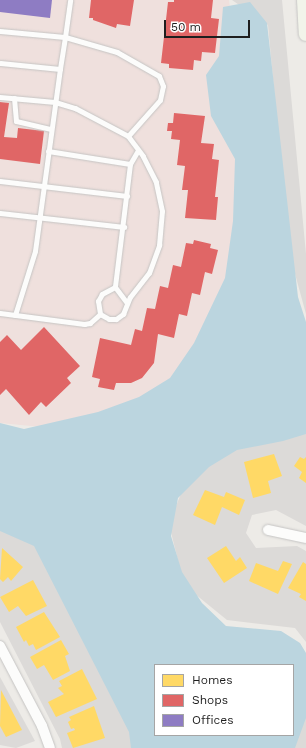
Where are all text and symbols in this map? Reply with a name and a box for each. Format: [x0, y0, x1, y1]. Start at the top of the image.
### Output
scale bar [166, 12, 252, 38]
text: 50 m [171, 20, 201, 34]
legend [154, 664, 294, 736]
text: Homes [192, 673, 233, 687]
text: Shops [192, 693, 228, 707]
text: Offices [192, 713, 234, 727]

